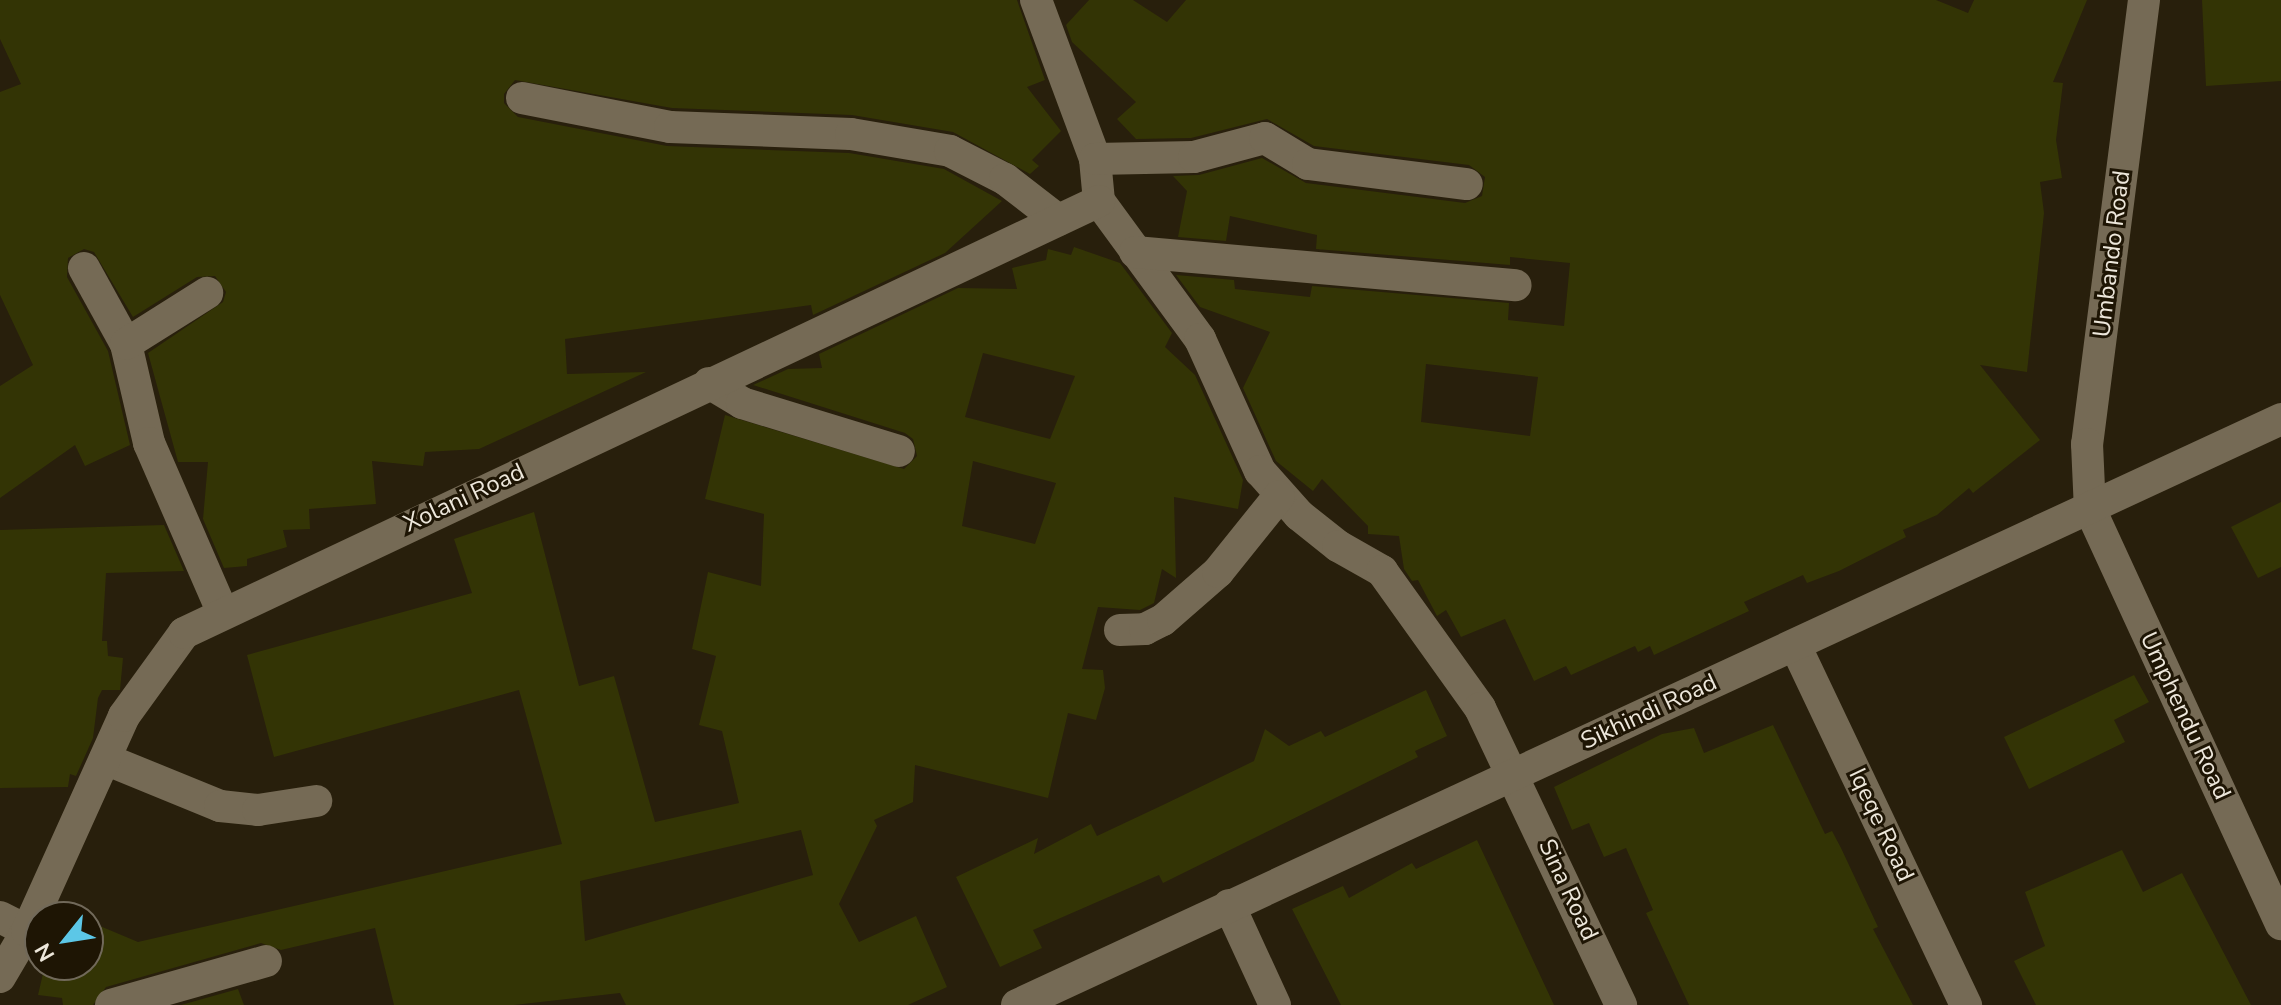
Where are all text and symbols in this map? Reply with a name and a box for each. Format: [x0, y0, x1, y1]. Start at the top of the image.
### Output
street label: Umbando Road [2087, 169, 2137, 339]
street label: Xolani Road [399, 458, 529, 538]
street label: Umphendu Road [2134, 628, 2236, 804]
street label: Sikhindi Road [1576, 668, 1722, 756]
street label: Iqeqe Road [1842, 764, 1920, 886]
street label: Sina Road [1532, 835, 1604, 945]
north arrow [24, 901, 104, 981]
text: N [28, 937, 62, 967]

